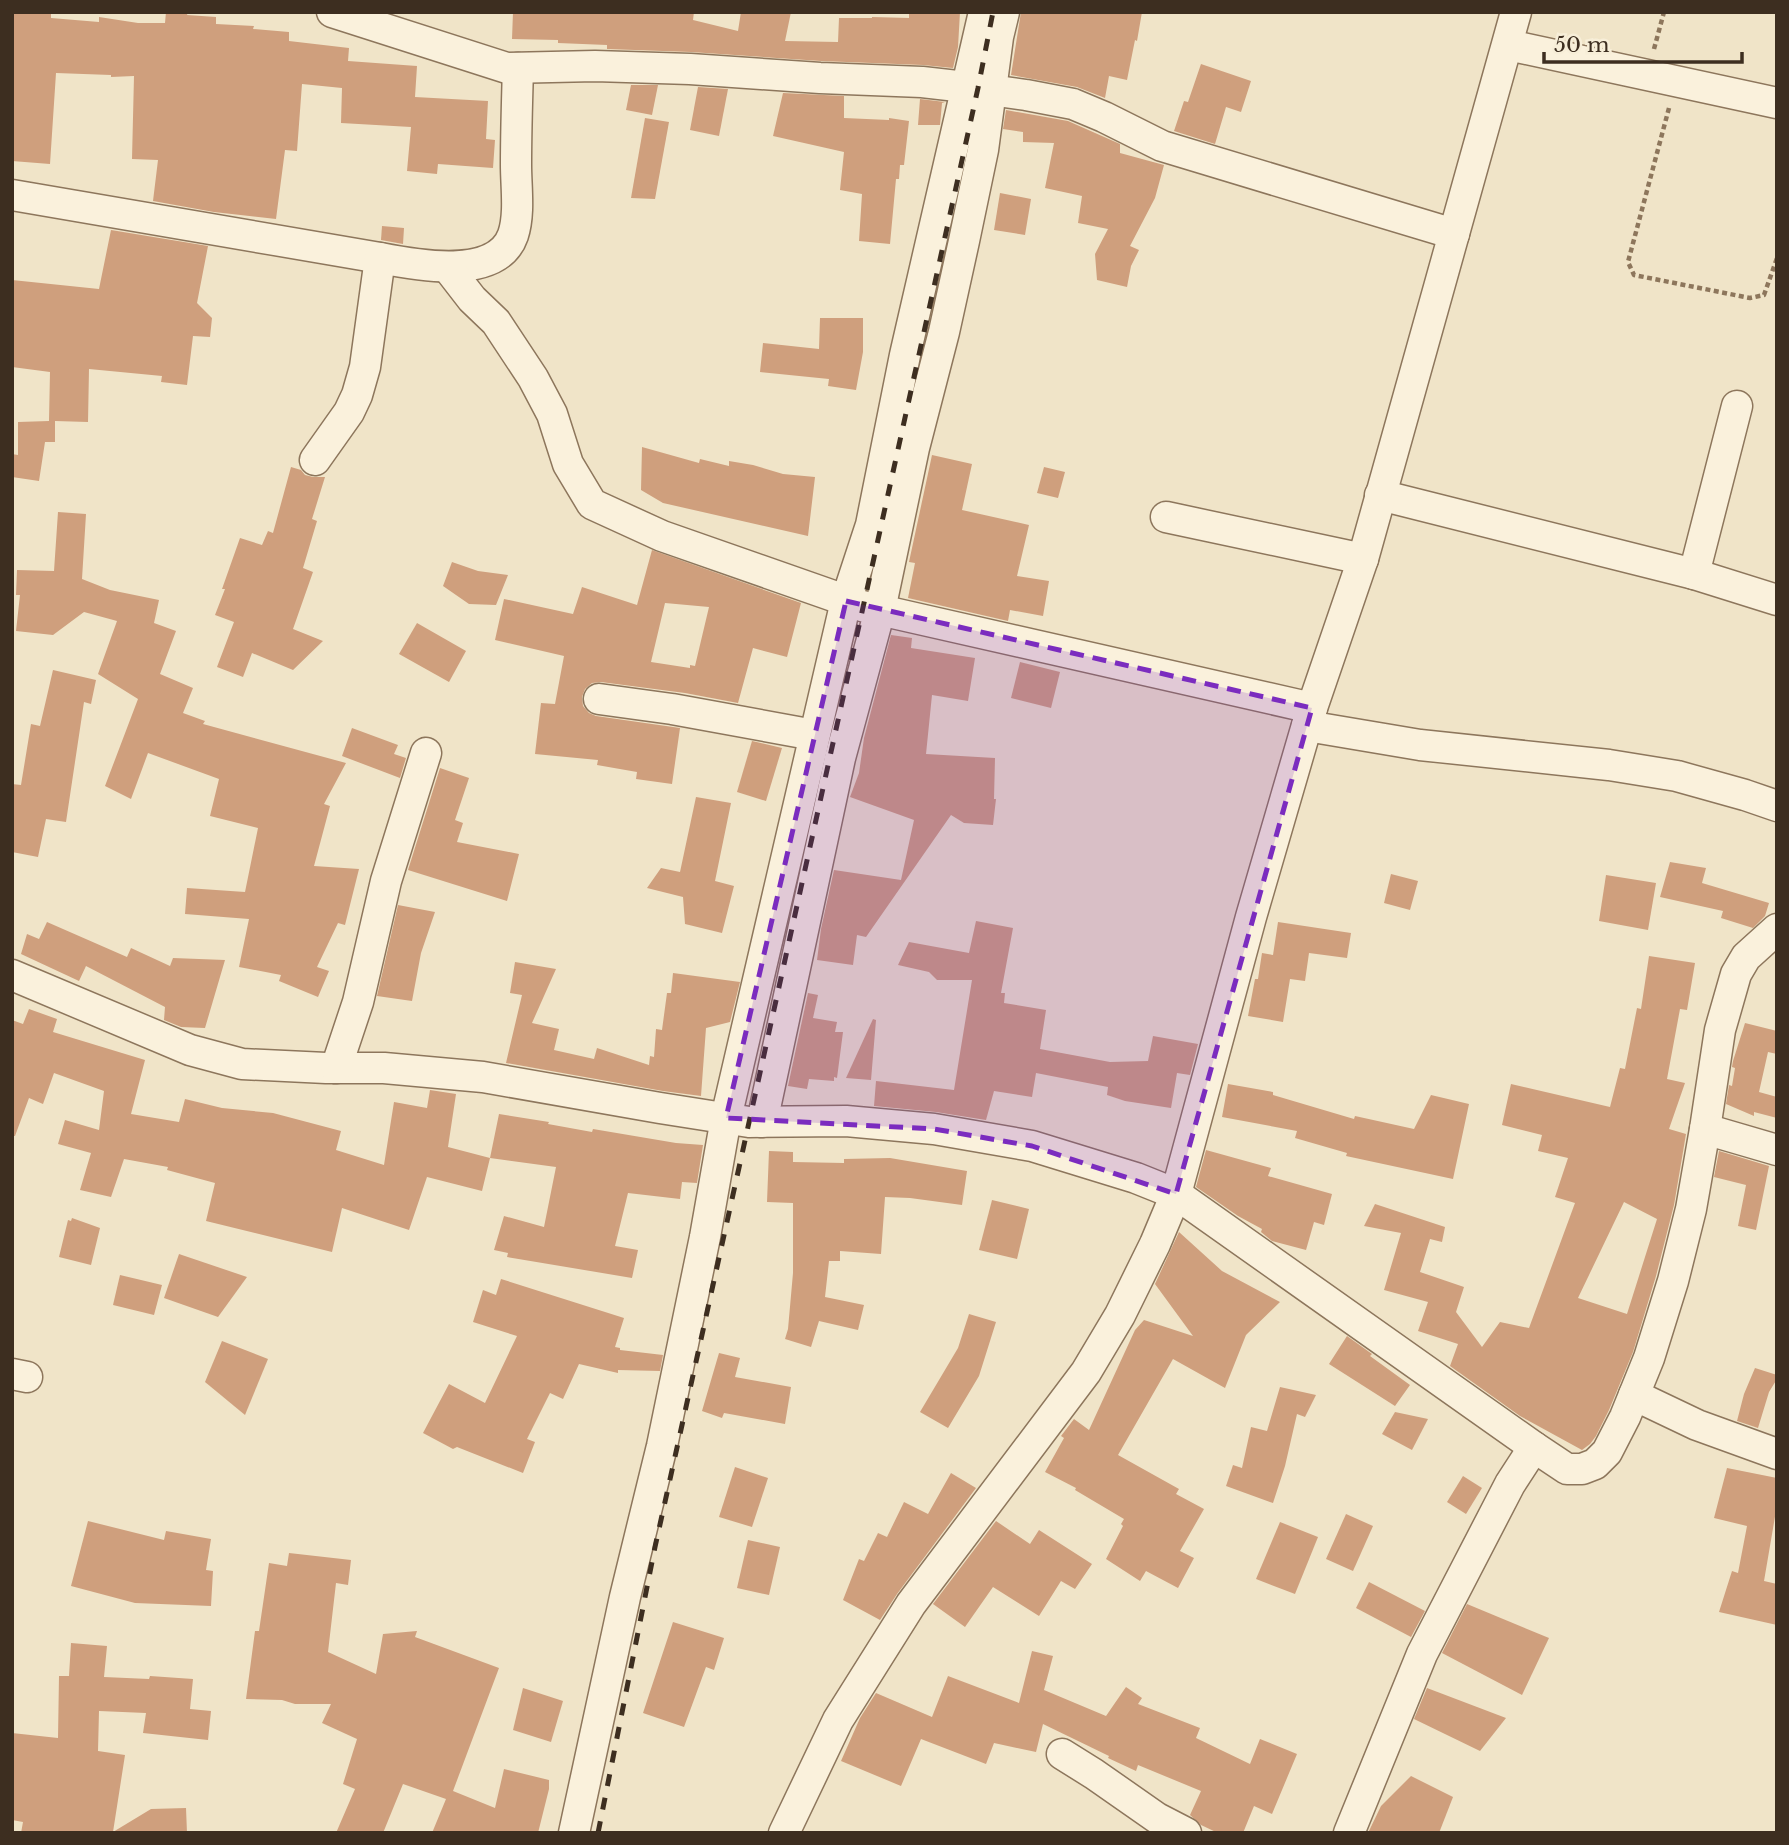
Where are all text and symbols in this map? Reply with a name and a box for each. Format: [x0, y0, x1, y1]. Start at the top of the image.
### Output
scale bar [1544, 21, 1742, 65]
text: 50 m [1554, 32, 1610, 58]

